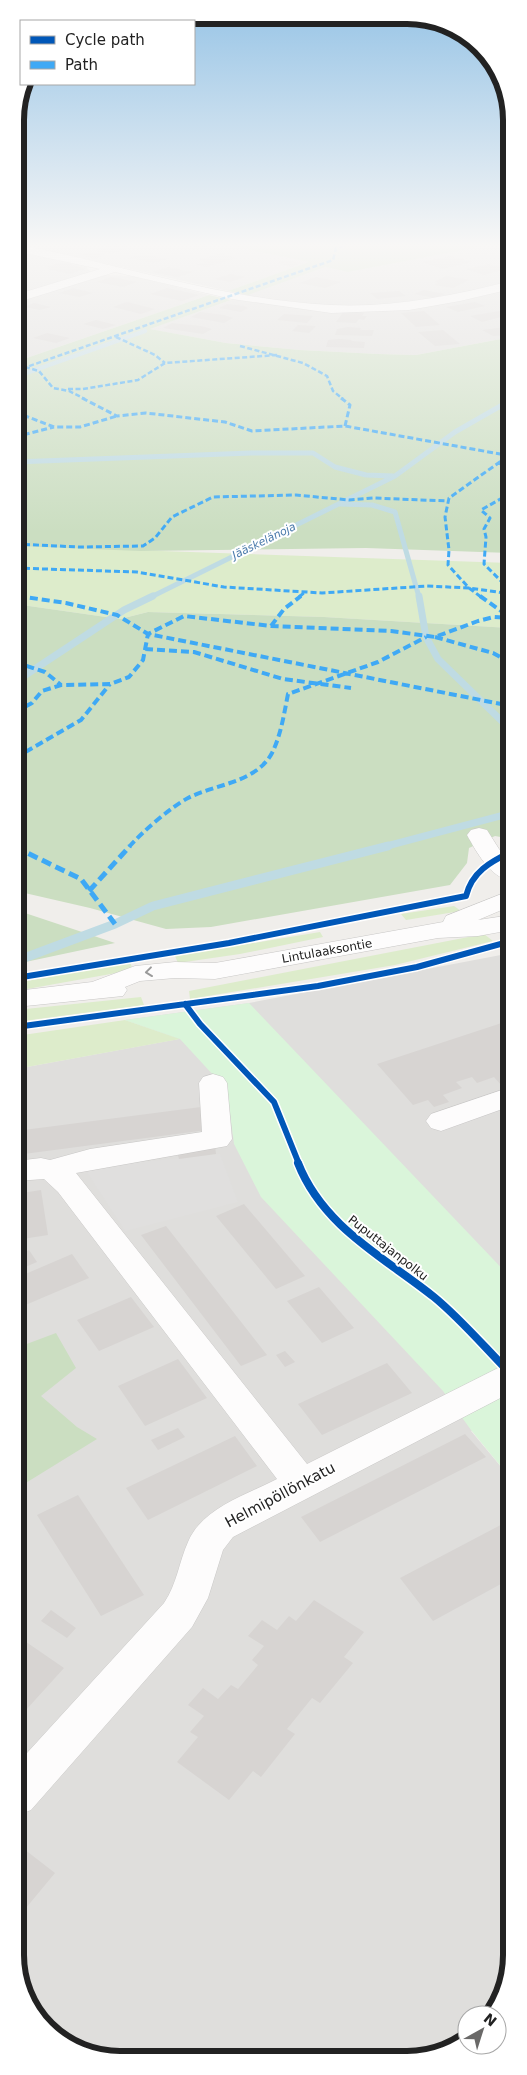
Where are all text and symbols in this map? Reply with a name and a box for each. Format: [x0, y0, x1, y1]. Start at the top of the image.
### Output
legend [20, 20, 195, 85]
text: Cycle path [65, 31, 145, 49]
text: Path [65, 56, 98, 74]
water label: Jääskelänoja [228, 520, 298, 563]
street label: Lintulaaksontie [281, 936, 373, 966]
one-way arrow [145, 966, 153, 977]
street label: Puputtajanpolku [345, 1213, 431, 1283]
street label: Helmipöllönkatu [222, 1458, 338, 1532]
north arrow [457, 2005, 507, 2055]
text: N [481, 2010, 500, 2030]

